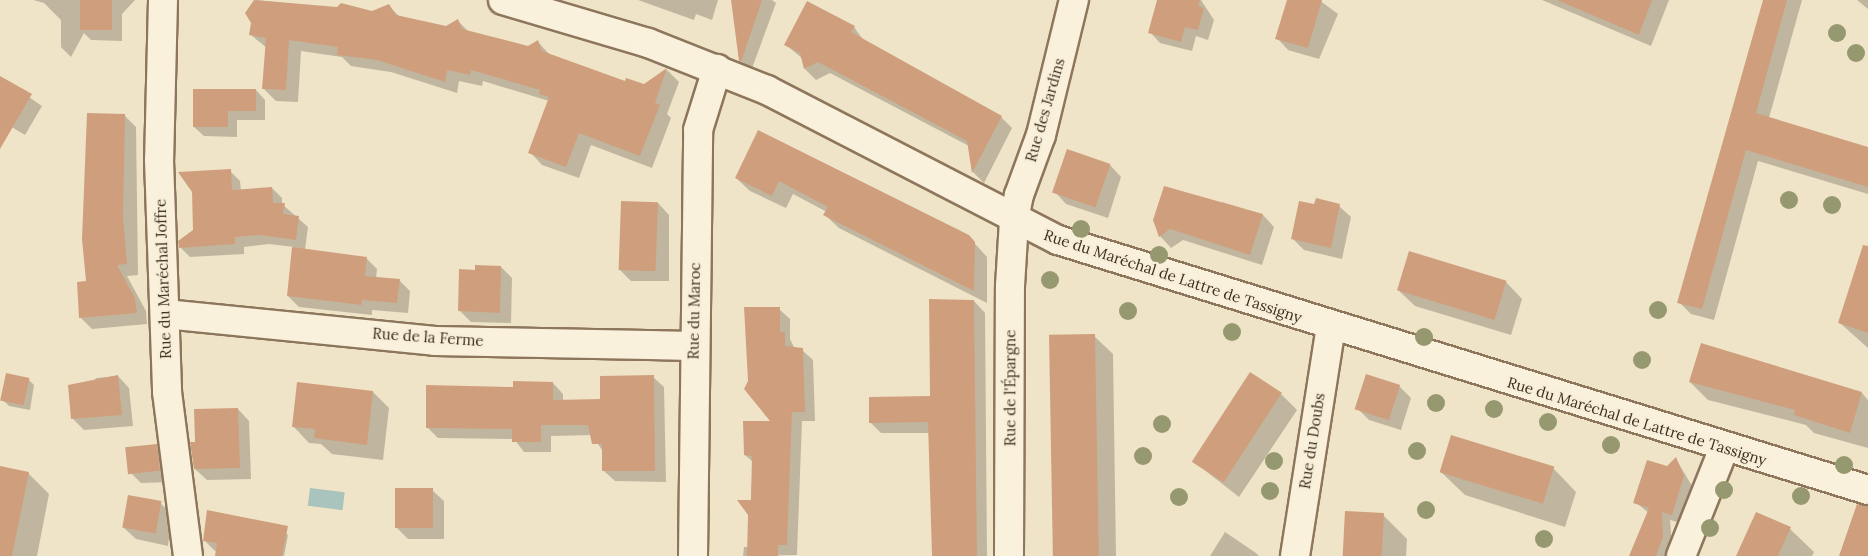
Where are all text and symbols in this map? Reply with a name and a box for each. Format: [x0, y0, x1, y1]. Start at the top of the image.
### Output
street label: Rue des Jardins [1022, 56, 1068, 164]
street label: Rue du Maréchal Joffre [151, 199, 175, 359]
street label: Rue du Maréchal de Lattre de Tassigny [1042, 226, 1304, 326]
street label: Rue du Maroc [684, 262, 704, 360]
street label: Rue de la Ferme [372, 324, 484, 350]
street label: Rue de l'Épargne [1001, 330, 1019, 446]
street label: Rue du Maréchal de Lattre de Tassigny [1505, 373, 1769, 469]
street label: Rue du Doubs [1296, 392, 1328, 490]

